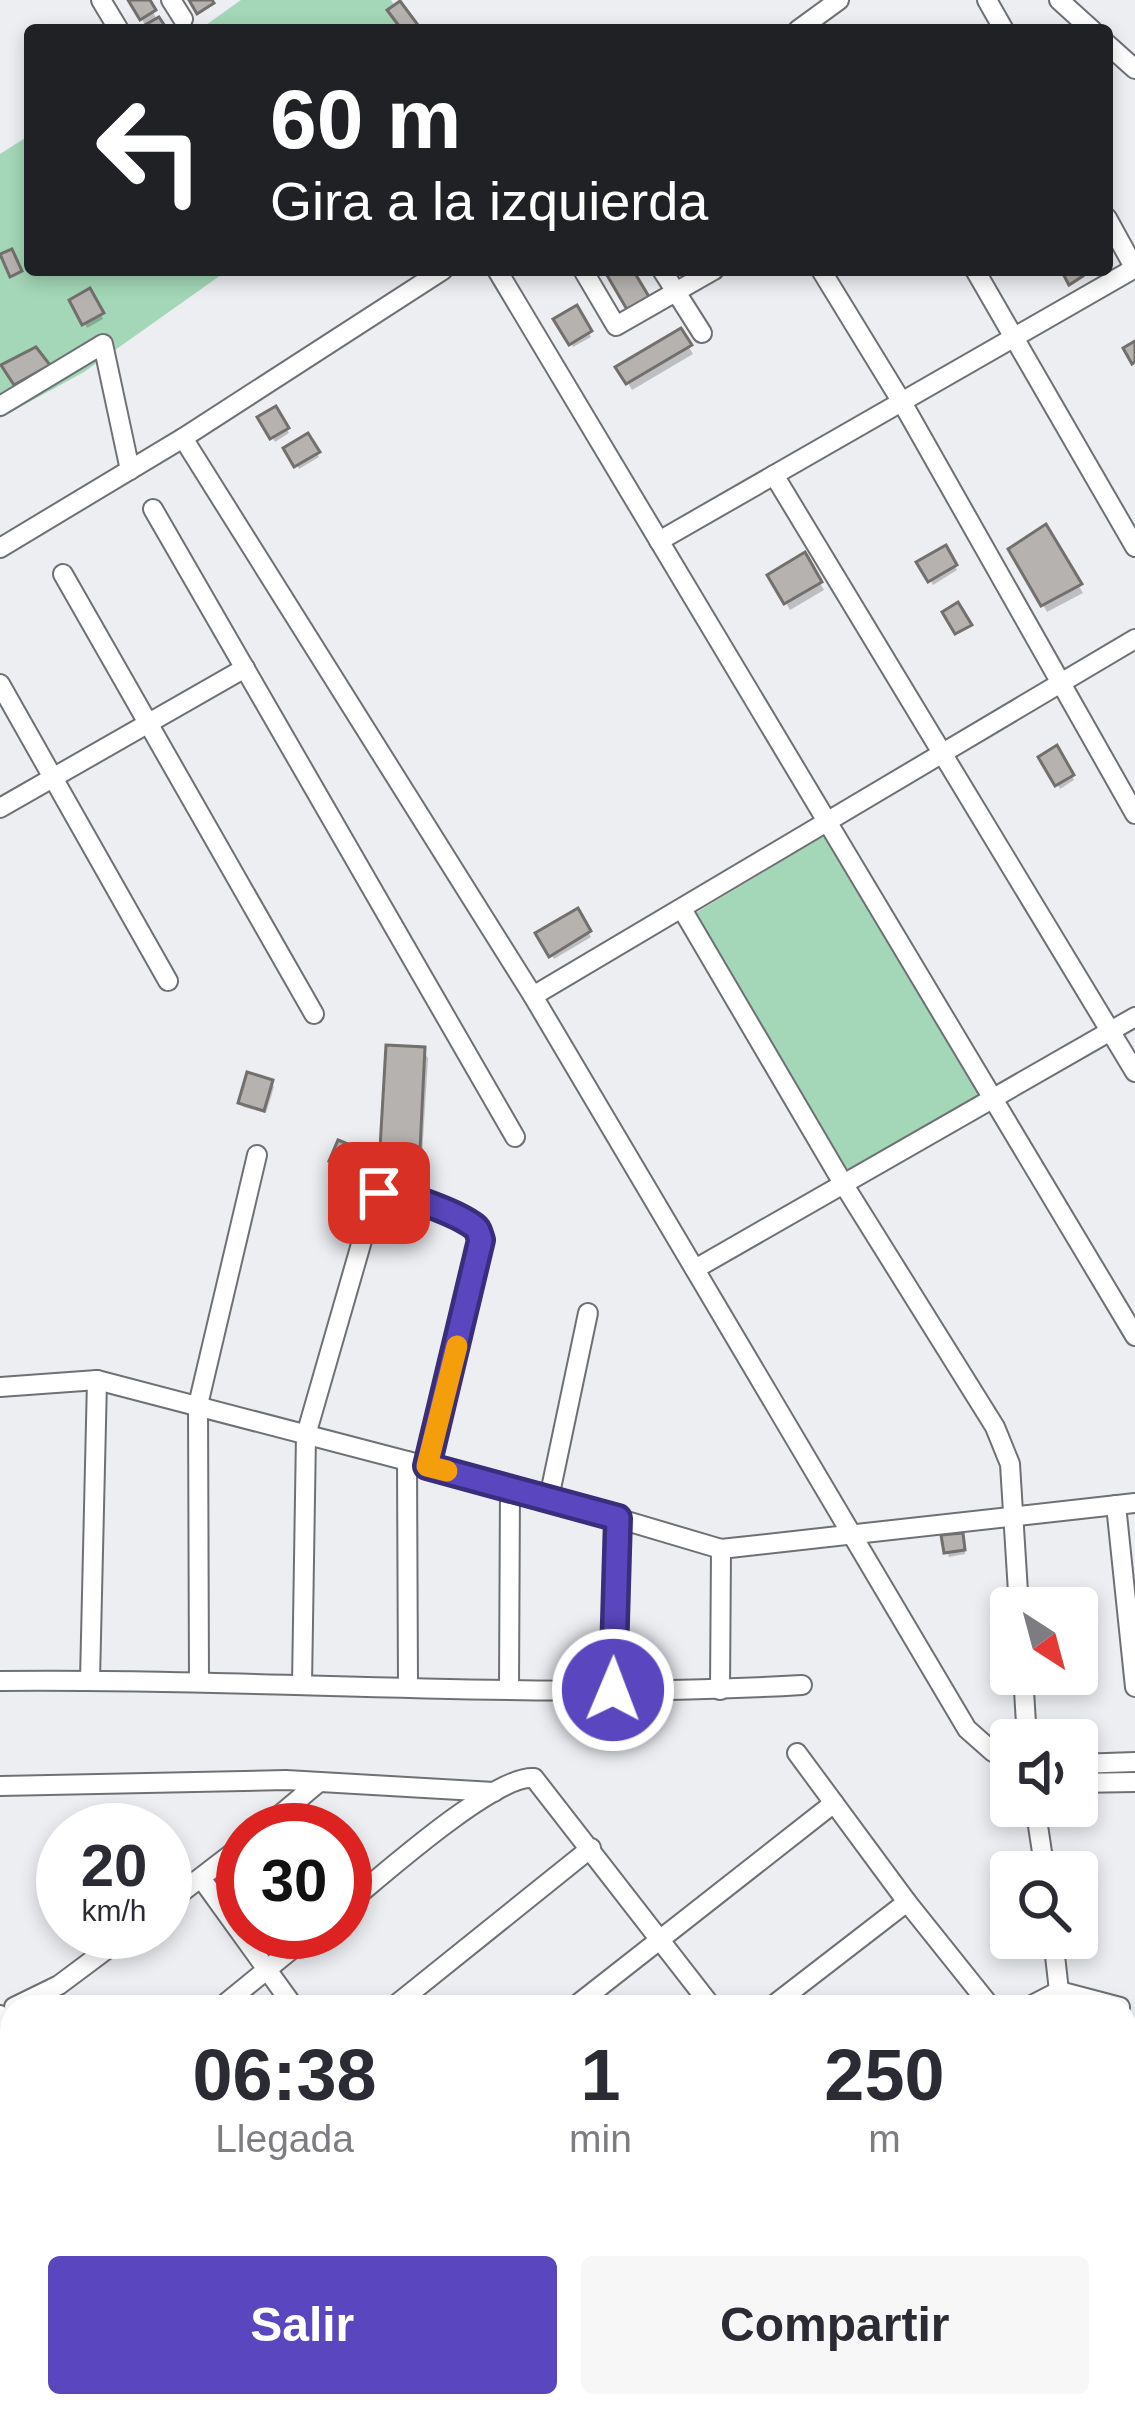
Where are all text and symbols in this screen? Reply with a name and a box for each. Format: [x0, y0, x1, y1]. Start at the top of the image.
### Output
icon: left [72, 72, 228, 228]
text: 60 m [270, 72, 461, 166]
text: Gira a la izquierda [270, 171, 708, 231]
pin [328, 1142, 430, 1244]
icon: arrive [346, 1160, 412, 1226]
north arrow [990, 1587, 1098, 1695]
map controls [990, 1587, 1098, 1959]
position arrow [550, 1627, 676, 1753]
button: sound [990, 1719, 1098, 1827]
speed limit sign: 30 [216, 1803, 372, 1959]
text: 20 [81, 1832, 147, 1899]
button: search [990, 1851, 1098, 1959]
text: km/h [81, 1894, 147, 1927]
text: 06:38 [192, 2035, 377, 2115]
text: 1 [580, 2035, 621, 2115]
text: 250 [824, 2035, 945, 2115]
text: Llegada [215, 2117, 354, 2160]
text: min [569, 2117, 632, 2160]
text: m [868, 2117, 901, 2160]
button: Salir [48, 2256, 557, 2394]
button: Compartir [581, 2256, 1089, 2394]

